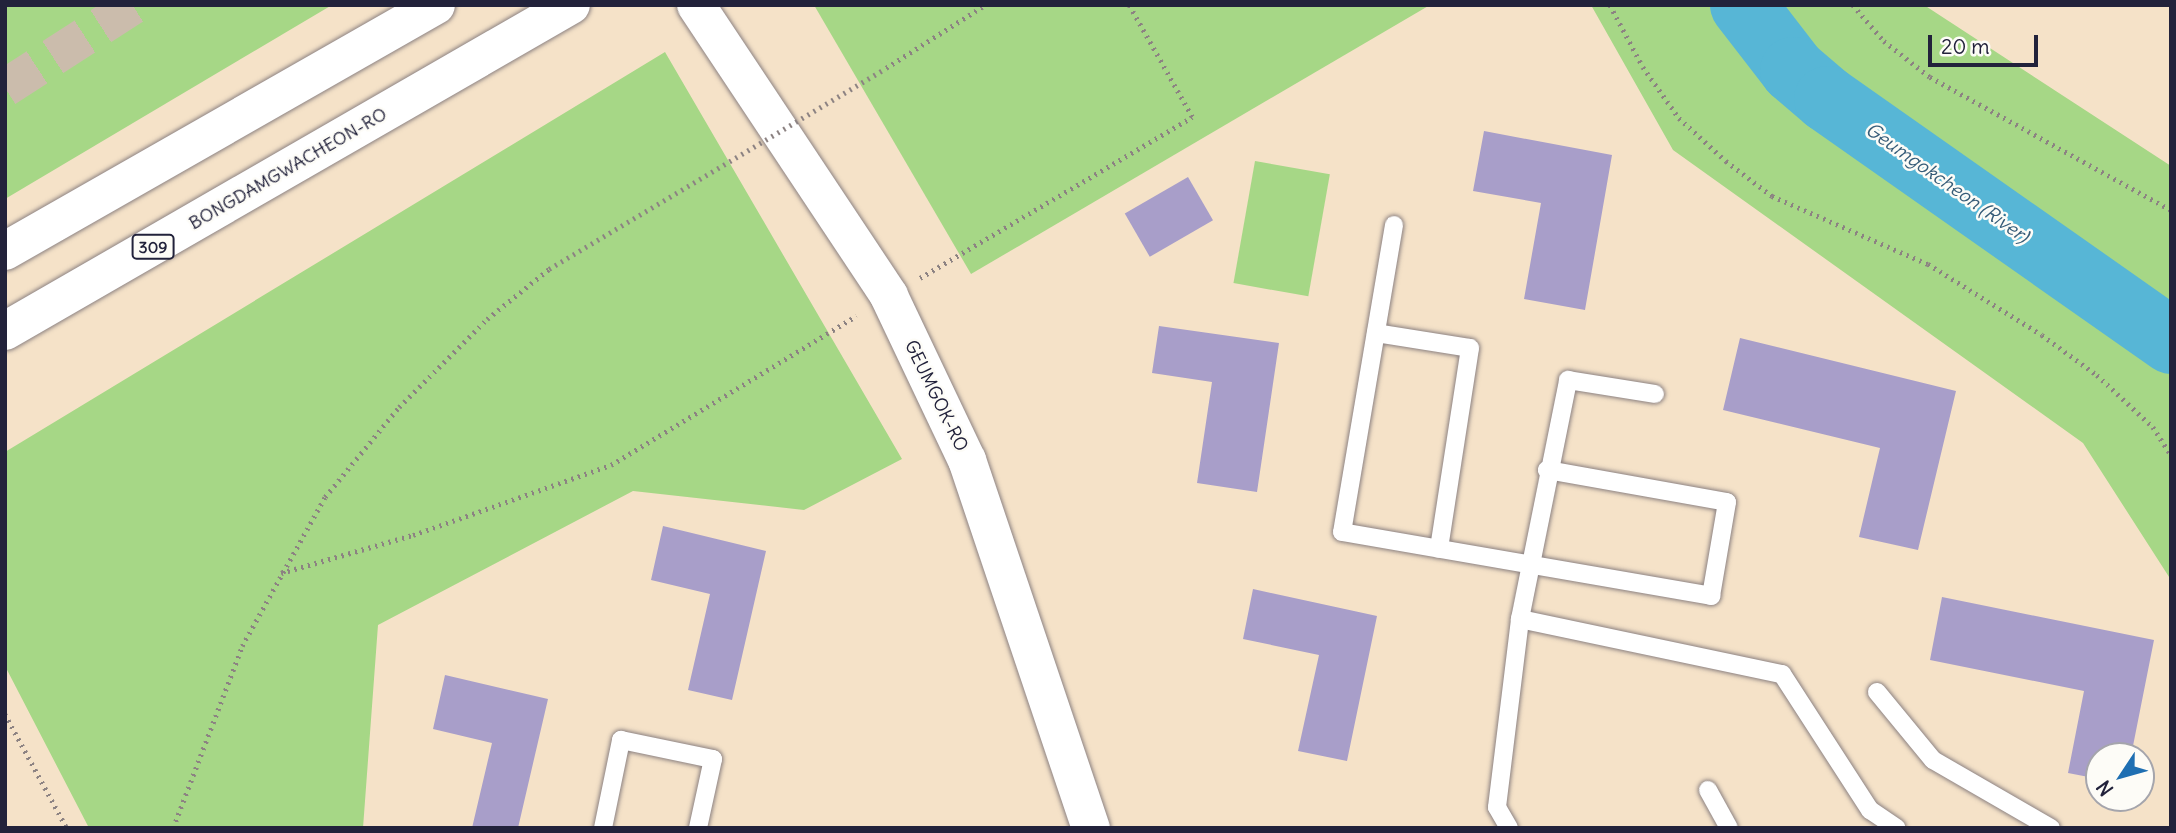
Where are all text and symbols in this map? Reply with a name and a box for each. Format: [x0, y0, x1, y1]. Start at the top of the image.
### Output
scale bar [1931, 21, 2041, 65]
text: 20 m [1941, 33, 1990, 60]
street label: BONGDAMGWACHEON-RO [185, 103, 391, 235]
water label: Geumgokcheon (River) [1861, 118, 2033, 248]
road number: 309 [130, 234, 176, 260]
street label: GEUMGOK-RO [900, 337, 972, 455]
north arrow [2085, 742, 2155, 812]
text: N [2091, 776, 2118, 801]

